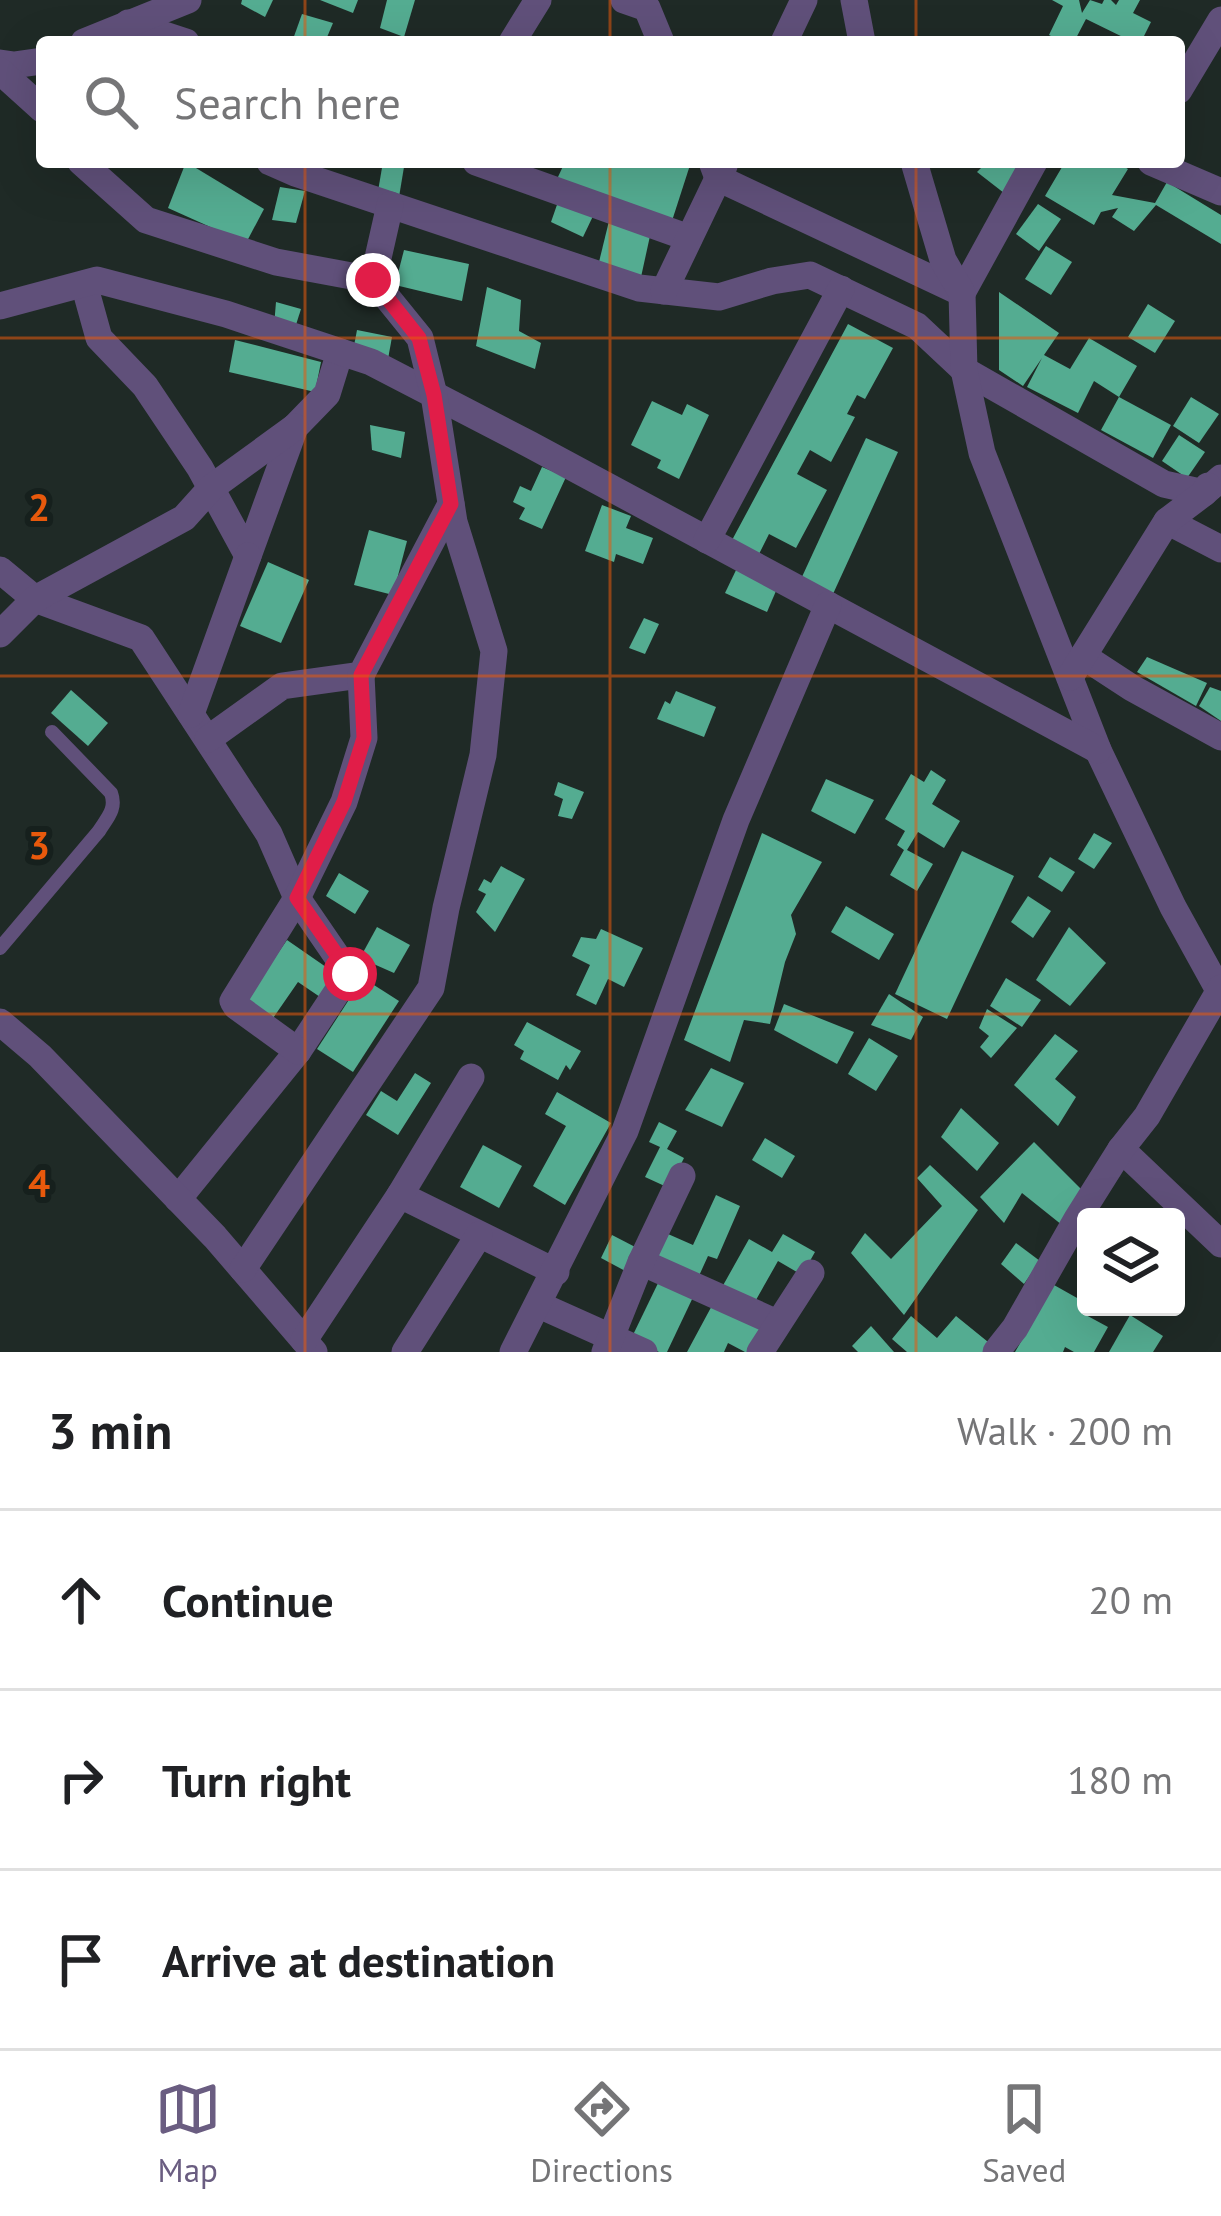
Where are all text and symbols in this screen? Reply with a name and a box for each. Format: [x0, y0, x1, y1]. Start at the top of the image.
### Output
search box [36, 36, 1185, 168]
icon: search [78, 69, 144, 135]
text: Search here [174, 73, 401, 131]
route end [346, 253, 400, 307]
text: 2 [28, 481, 50, 532]
text: 3 [28, 819, 50, 870]
route start [323, 947, 377, 1001]
text: 4 [28, 1157, 50, 1208]
map controls [1077, 1208, 1185, 1316]
button: layers [1077, 1208, 1185, 1316]
text: 3 min [48, 1397, 172, 1463]
text: Walk · 200 m [957, 1405, 1173, 1456]
icon: ahead [48, 1567, 114, 1633]
text: Continue [162, 1571, 334, 1629]
text: 20 m [1088, 1574, 1173, 1625]
icon: right [48, 1747, 114, 1813]
text: Turn right [162, 1751, 351, 1809]
text: 180 m [1067, 1754, 1173, 1805]
icon: arrive [48, 1927, 114, 1993]
text: Arrive at destination [162, 1931, 555, 1989]
tab: Map [155, 2076, 221, 2191]
tab: Directions [530, 2076, 673, 2191]
tab: Saved [982, 2076, 1066, 2191]

